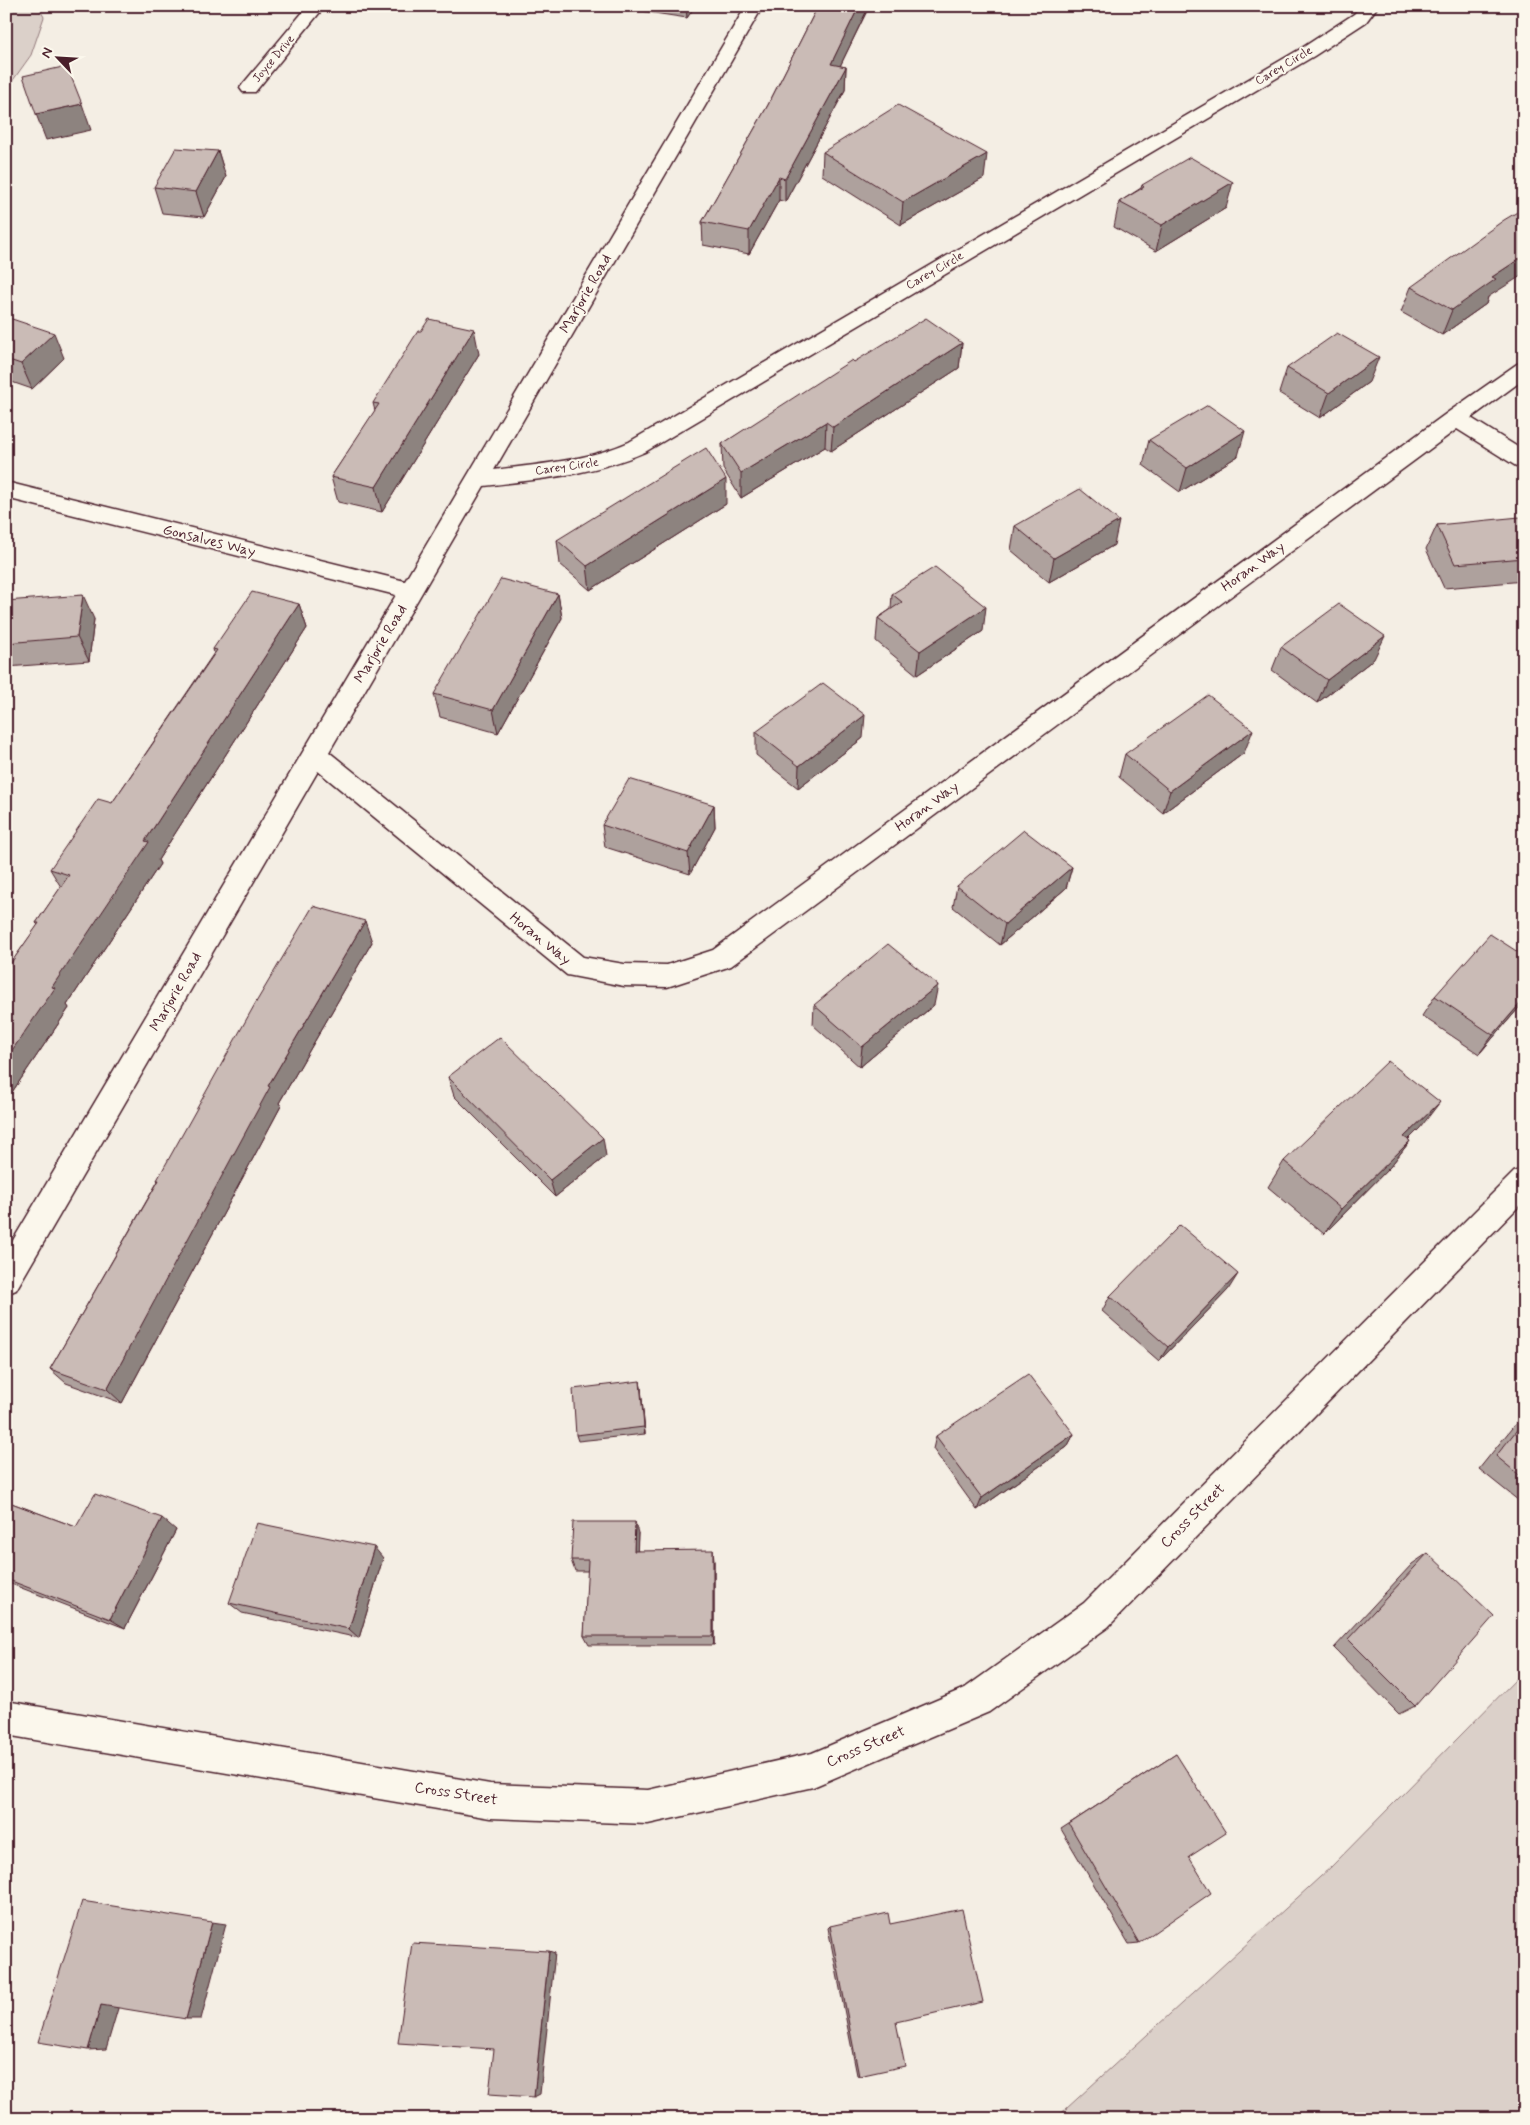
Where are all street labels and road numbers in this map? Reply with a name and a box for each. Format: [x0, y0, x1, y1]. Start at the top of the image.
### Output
street label: Joyce Drive [249, 32, 299, 86]
street label: Carey Circle [1252, 43, 1316, 89]
street label: Carey Circle [903, 248, 967, 294]
street label: Marjorie Road [555, 251, 617, 337]
street label: Carey Circle [534, 455, 600, 479]
street label: Gonsalves Way [160, 520, 258, 562]
street label: Horan Way [1217, 537, 1289, 597]
street label: Marjorie Road [350, 601, 412, 687]
street label: Horan Way [891, 777, 963, 837]
street label: Horan Way [505, 908, 575, 970]
street label: Marjorie Road [145, 949, 207, 1035]
street label: Cross Street [1156, 1479, 1230, 1553]
street label: Cross Street [824, 1721, 908, 1773]
street label: Cross Street [413, 1778, 499, 1810]

